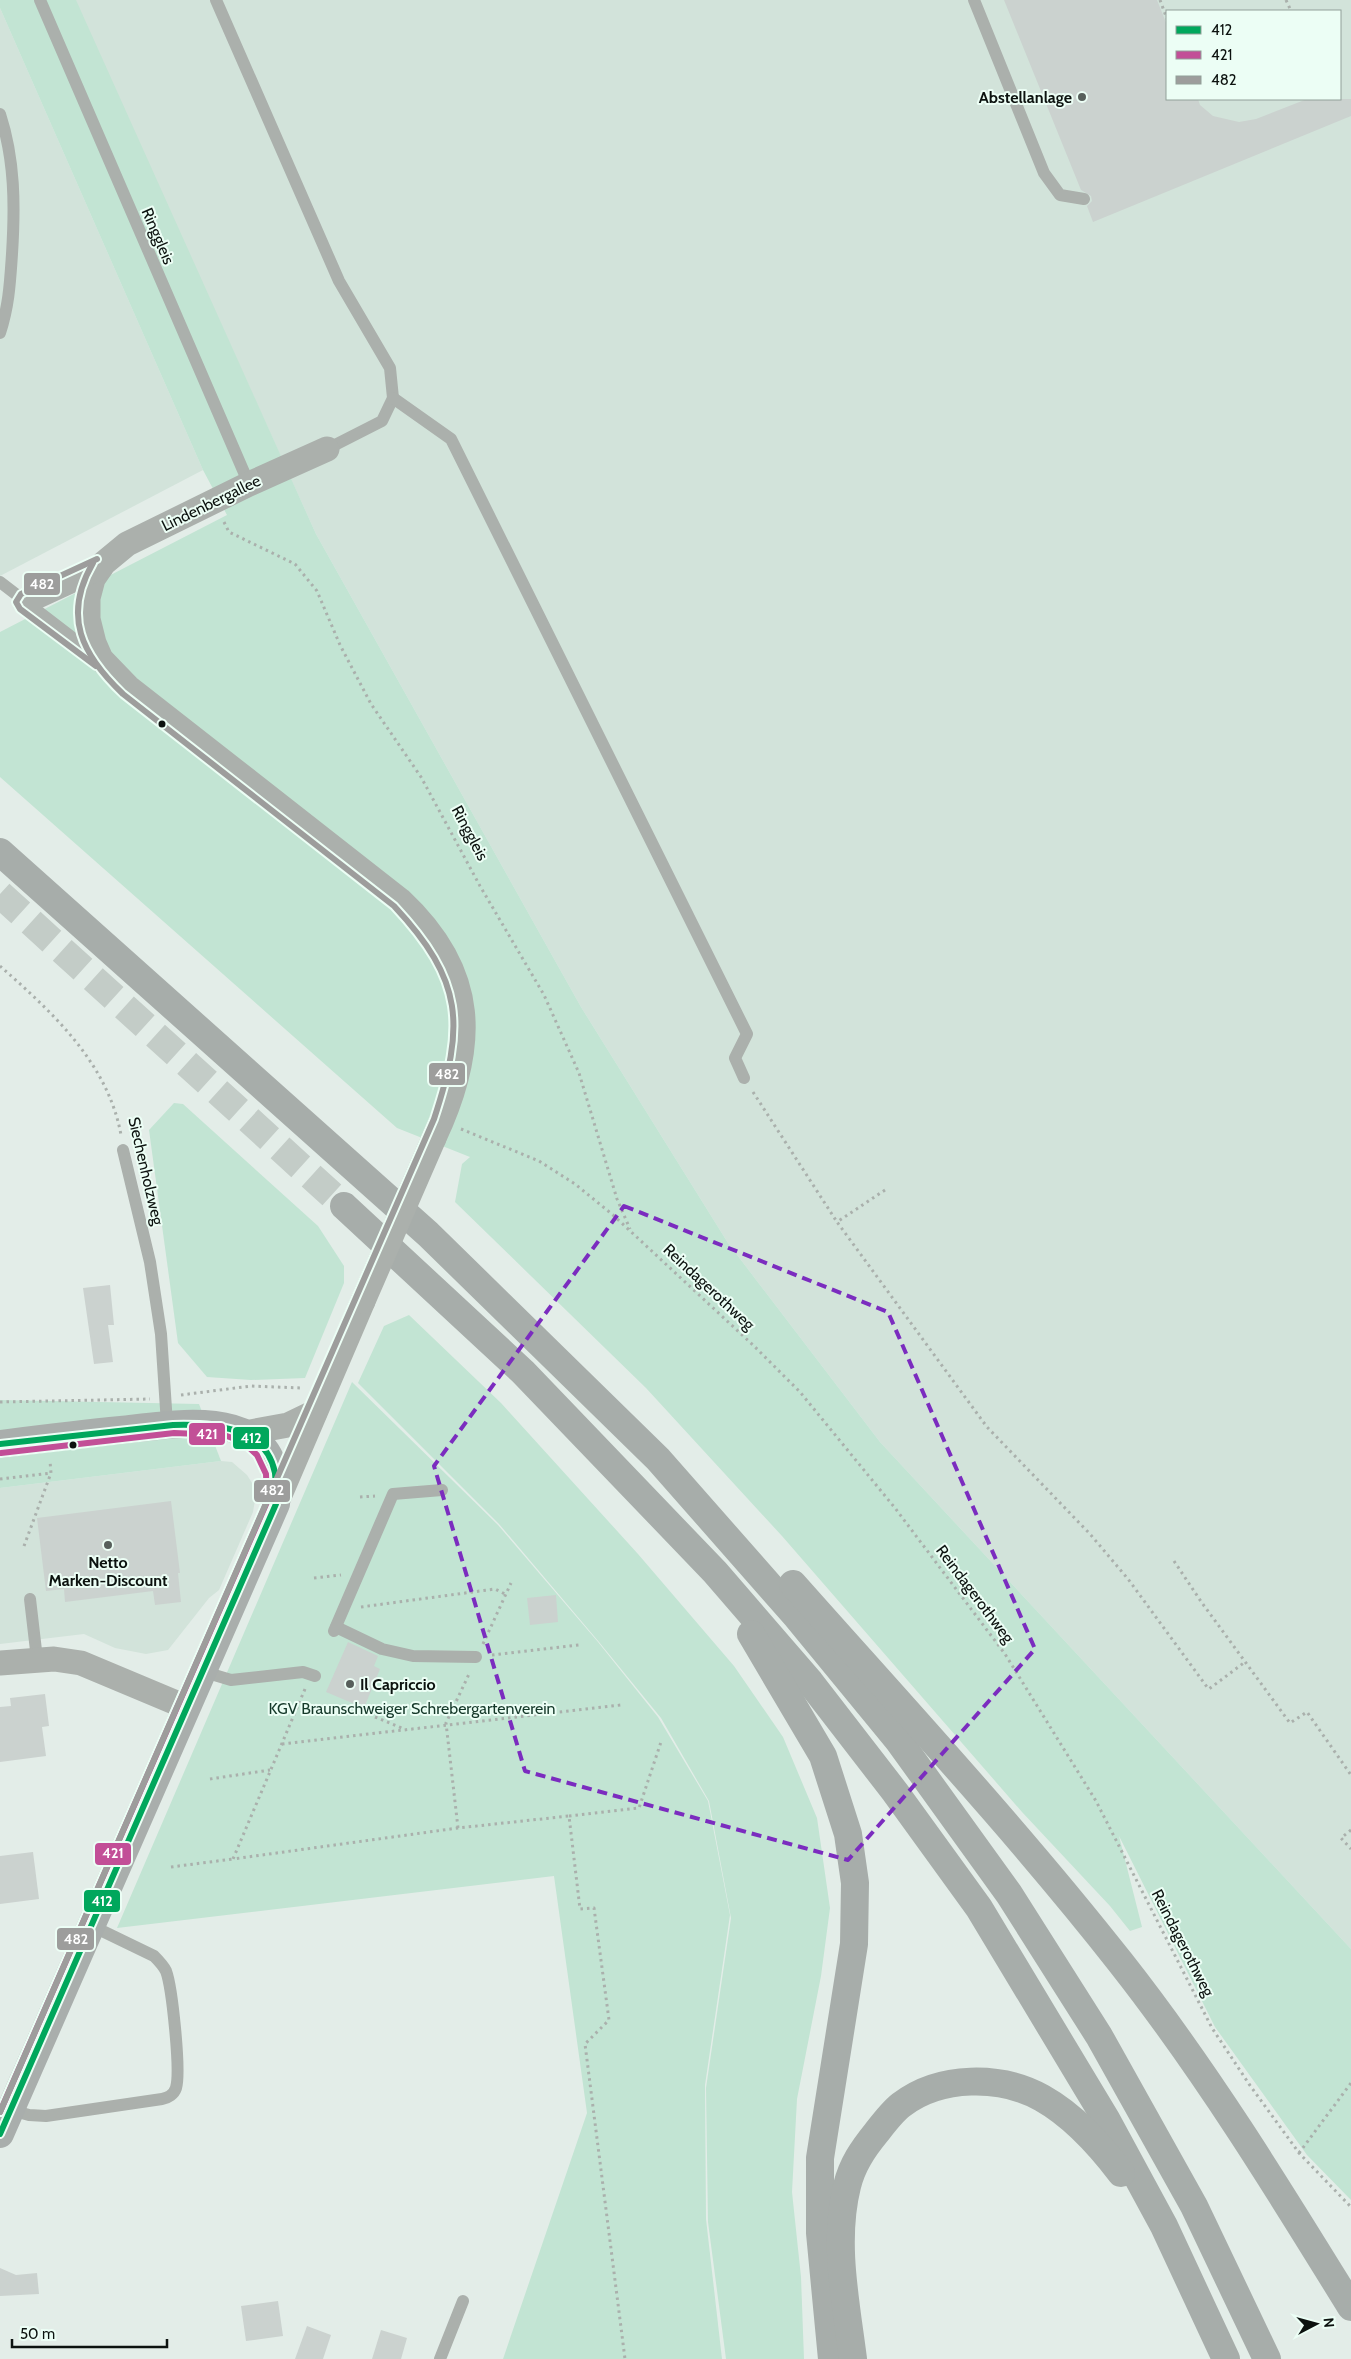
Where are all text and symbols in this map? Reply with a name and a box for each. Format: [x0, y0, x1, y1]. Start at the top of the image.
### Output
legend [1166, 10, 1341, 100]
text: 412 [1211, 21, 1233, 39]
text: 421 [1211, 46, 1232, 64]
text: 482 [1211, 71, 1237, 89]
place label: Abstellanlage [979, 88, 1072, 107]
marker: Abstellanlage [1076, 91, 1088, 103]
street label: Ringgleis [138, 205, 179, 268]
street label: Lindenbergallee [158, 471, 264, 535]
line badge: 482 [23, 572, 61, 596]
text: 482 [30, 575, 54, 593]
unlabelled marker [157, 719, 167, 729]
street label: Ringgleis [448, 802, 493, 864]
line badge: 482 [428, 1062, 466, 1086]
text: 482 [435, 1065, 459, 1083]
street label: Siechenholzweg [124, 1115, 168, 1228]
street label: Reindagerothweg [659, 1240, 759, 1335]
line badge: 421 [188, 1422, 226, 1446]
text: 421 [196, 1425, 218, 1443]
line badge: 412 [232, 1426, 270, 1450]
text: 412 [240, 1429, 262, 1447]
unlabelled marker [68, 1440, 78, 1450]
line badge: 482 [253, 1479, 291, 1503]
text: 482 [260, 1481, 284, 1499]
marker: Netto Marken-Discount [102, 1539, 114, 1551]
street label: Reindagerothweg [932, 1541, 1019, 1648]
place label: Netto Marken-Discount [48, 1553, 168, 1590]
place label: Il Capriccio [360, 1675, 436, 1694]
marker: Il Capriccio [344, 1678, 356, 1690]
park label: KGV Braunschweiger Schrebergartenverein [268, 1699, 556, 1718]
line badge: 421 [94, 1842, 132, 1866]
text: 421 [102, 1844, 124, 1862]
street label: Reindagerothweg [1148, 1886, 1219, 2001]
line badge: 412 [83, 1889, 121, 1913]
text: 412 [91, 1892, 113, 1910]
line badge: 482 [56, 1927, 95, 1951]
text: 482 [64, 1930, 88, 1948]
north arrow [1291, 2299, 1341, 2349]
scale bar [12, 2316, 168, 2348]
text: N [1319, 2317, 1338, 2329]
text: 50 m [20, 2325, 55, 2343]

